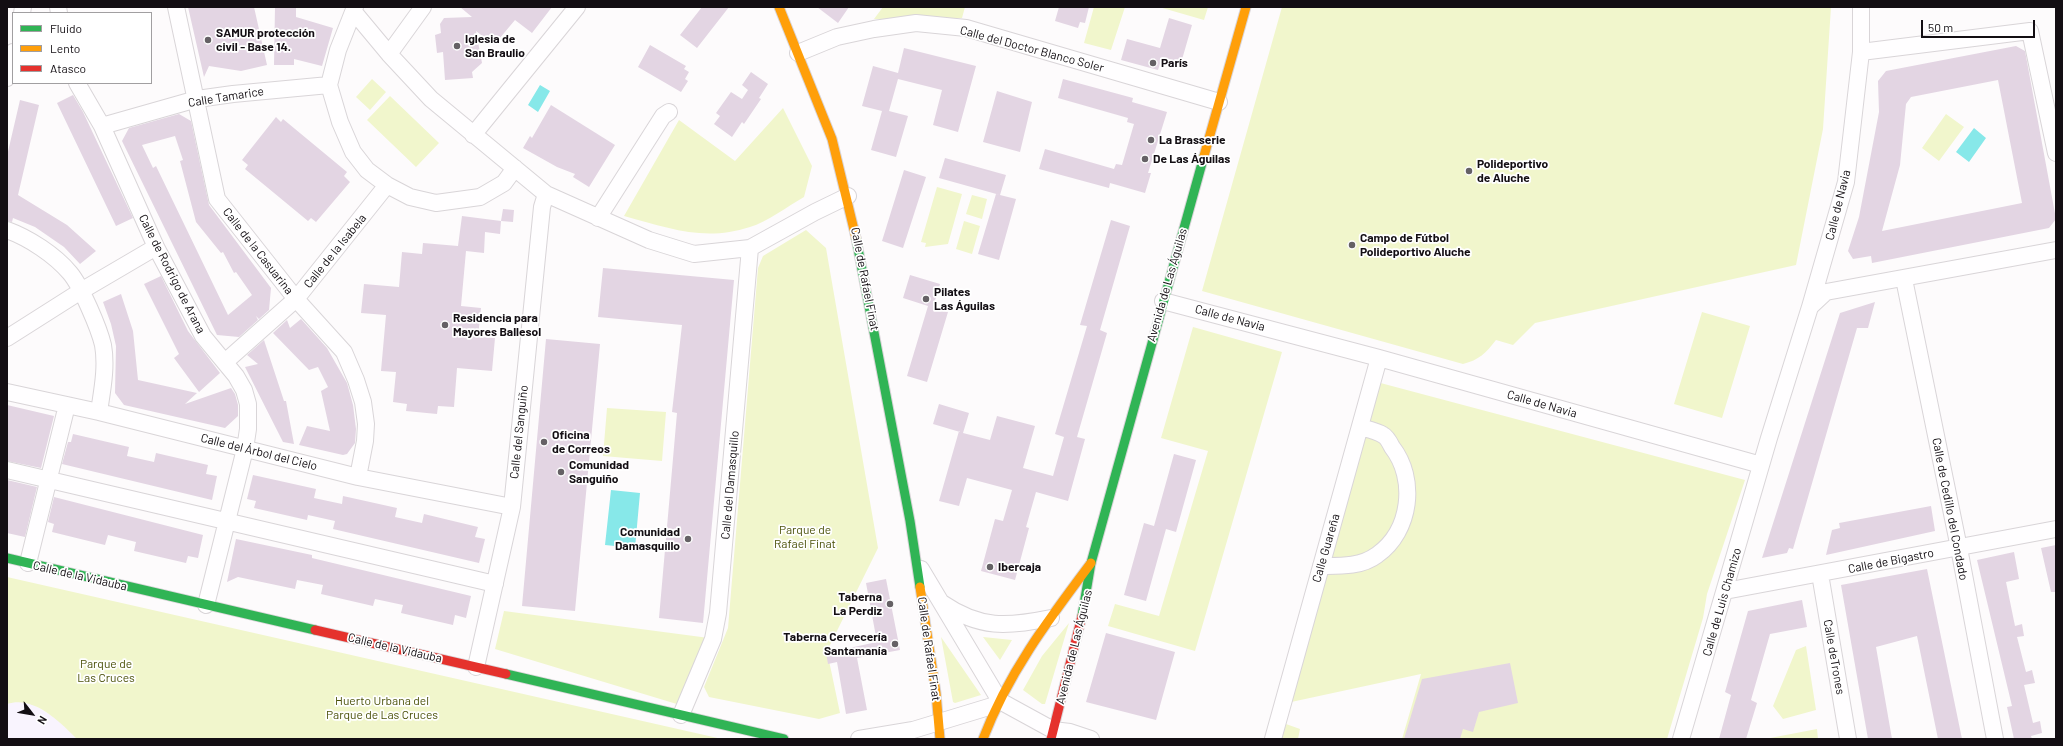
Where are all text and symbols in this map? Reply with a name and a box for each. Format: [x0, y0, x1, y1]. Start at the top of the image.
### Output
legend [12, 12, 152, 84]
scale bar [1923, 12, 2037, 38]
text: 50 m [1928, 20, 1953, 34]
text: Fluido [50, 21, 82, 35]
street label: Calle del Doctor Blanco Soler [958, 23, 1106, 75]
place label: SAMUR protección civil - Base 14. [216, 26, 315, 54]
place label: Iglesia de San Braulio [465, 32, 525, 60]
marker: SAMUR protección civil - Base 14. [203, 35, 213, 45]
text: Lento [50, 41, 80, 55]
marker: Iglesia de San Braulio [452, 41, 462, 51]
place label: París [1161, 56, 1188, 70]
marker: París [1148, 58, 1158, 68]
text: Atasco [50, 61, 86, 75]
street label: Calle Tamarice [187, 84, 265, 110]
place label: La Brasserie [1159, 133, 1226, 147]
marker: La Brasserie [1146, 135, 1156, 145]
place label: De Las Águilas [1153, 152, 1230, 166]
marker: De Las Águilas [1140, 154, 1150, 164]
place label: Polideportivo de Aluche [1477, 157, 1548, 185]
marker: Polideportivo de Aluche [1464, 166, 1474, 176]
street label: Calle de Navia [1822, 168, 1854, 242]
street label: Calle de la Casuarina [220, 205, 296, 297]
street label: Calle de la Isabela [301, 211, 369, 291]
street label: Calle de Rodrigo de Arana [136, 212, 208, 336]
street label: Calle de Rafael Finat [848, 226, 882, 332]
street label: Avenida de Las Águilas [1144, 227, 1190, 343]
place label: Campo de Fútbol Polideportivo Aluche [1360, 231, 1471, 259]
marker: Campo de Fútbol Polideportivo Aluche [1347, 240, 1357, 250]
place label: Pilates Las Águilas [934, 285, 995, 313]
marker: Pilates Las Águilas [921, 294, 931, 304]
street label: Calle de Navia [1193, 302, 1267, 334]
place label: Residencia para Mayores Ballesol [453, 311, 541, 339]
marker: Residencia para Mayores Ballesol [440, 320, 450, 330]
street label: Calle del Sanguiño [507, 384, 531, 480]
street label: Calle de Navia [1505, 387, 1579, 421]
place label: Oficina de Correos [552, 428, 610, 456]
street label: Calle del Damasquillo [718, 430, 742, 540]
street label: Calle del Árbol del Cielo [199, 431, 319, 473]
marker: Oficina de Correos [539, 437, 549, 447]
street label: Calle de Cedillo del Condado [1929, 437, 1971, 581]
place label: Comunidad Sanguiño [569, 458, 629, 486]
marker: Comunidad Sanguiño [556, 467, 566, 477]
street label: Calle Guareña [1309, 512, 1343, 584]
park label: Parque de Rafael Finat [774, 523, 836, 551]
place label: Comunidad Damasquillo [615, 525, 680, 553]
marker: Comunidad Damasquillo [683, 534, 693, 544]
street label: Calle de Luis Chamizo [1700, 546, 1744, 658]
street label: Calle de Bigastro [1847, 546, 1935, 576]
street label: Calle de la Vidauba [32, 558, 128, 594]
place label: Ibercaja [998, 560, 1041, 574]
marker: Ibercaja [985, 562, 995, 572]
street label: Avenida de Las Águilas [1053, 588, 1095, 706]
place label: Taberna La Perdiz [833, 590, 882, 618]
street label: Calle de Rafael Finat [915, 596, 943, 702]
marker: Taberna La Perdiz [885, 599, 895, 609]
street label: Calle deTrones [1820, 618, 1848, 696]
street label: Calle de la Vidauba [347, 630, 443, 666]
place label: Taberna Cervecería Santamanía [783, 630, 887, 658]
marker: Taberna Cervecería Santamanía [890, 639, 900, 649]
park label: Parque de Las Cruces [77, 657, 135, 685]
north arrow [12, 694, 52, 734]
park label: Huerto Urbana del Parque de Las Cruces [326, 694, 438, 722]
text: N [35, 714, 50, 727]

